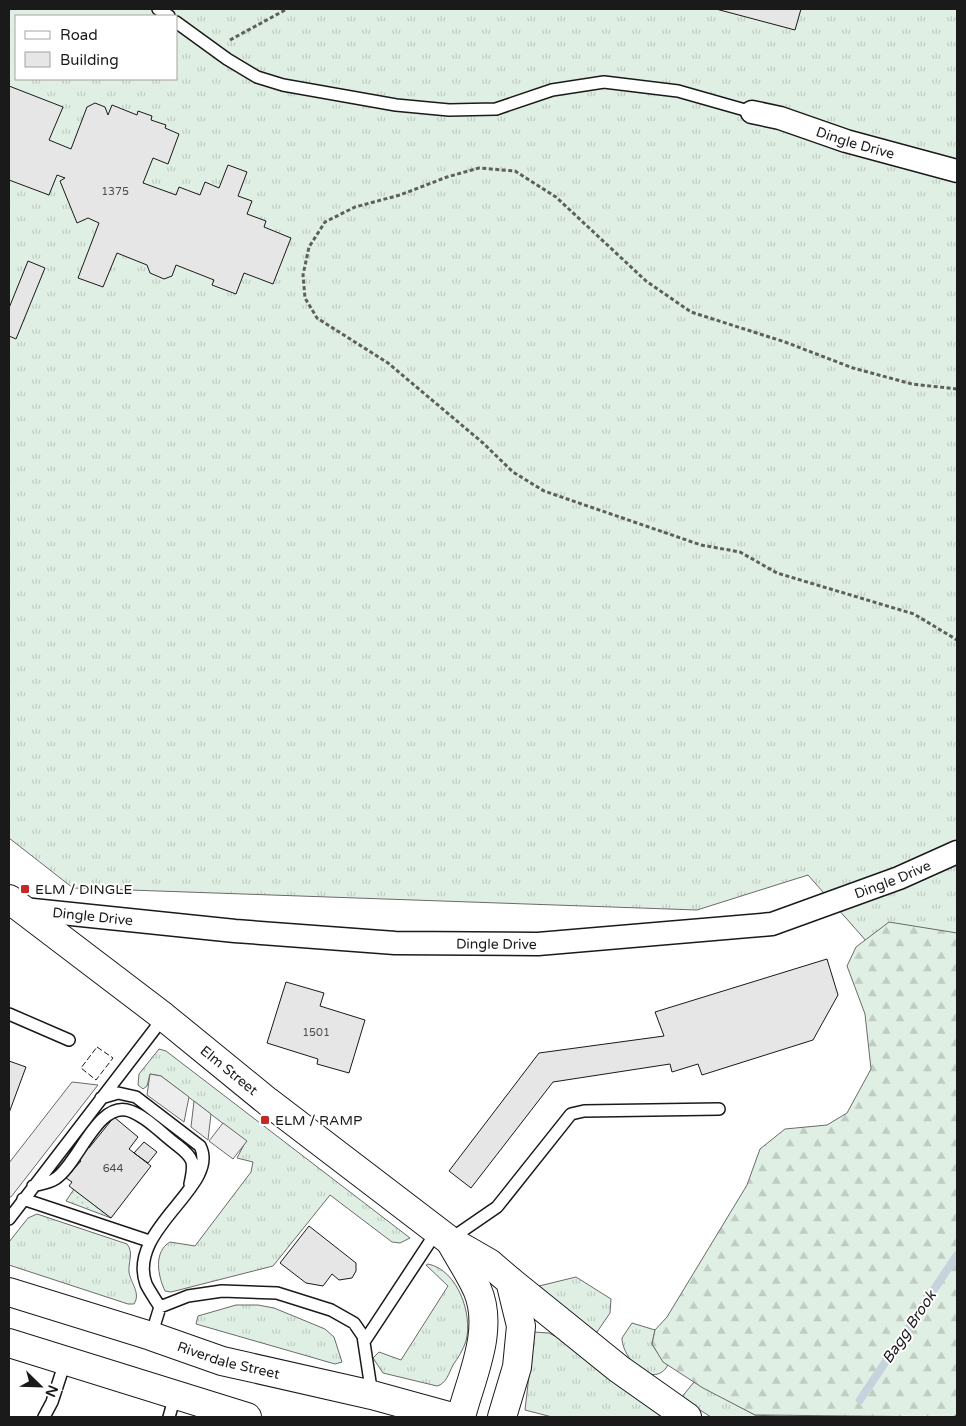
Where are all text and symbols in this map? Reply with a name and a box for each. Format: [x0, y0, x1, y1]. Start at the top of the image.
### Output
legend [15, 15, 178, 80]
text: Road [60, 26, 98, 44]
text: Building [60, 51, 119, 69]
street label: Dingle Drive [814, 123, 896, 163]
house number: 1375 [101, 185, 129, 198]
street label: Dingle Drive [852, 857, 934, 902]
place label: ELM / DINGLE [35, 881, 132, 898]
marker: ELM / DINGLE [19, 883, 31, 895]
street label: Dingle Drive [51, 904, 134, 929]
street label: Dingle Drive [456, 935, 537, 953]
house number: 1501 [302, 1026, 330, 1039]
street label: Elm Street [197, 1042, 262, 1099]
place label: ELM / RAMP [275, 1112, 362, 1129]
marker: ELM / RAMP [259, 1114, 271, 1126]
house number: 644 [103, 1162, 123, 1175]
water label: Bagg Brook [878, 1286, 941, 1367]
street label: Riverdale Street [175, 1338, 282, 1383]
north arrow [15, 1361, 65, 1411]
text: N [41, 1382, 62, 1399]

